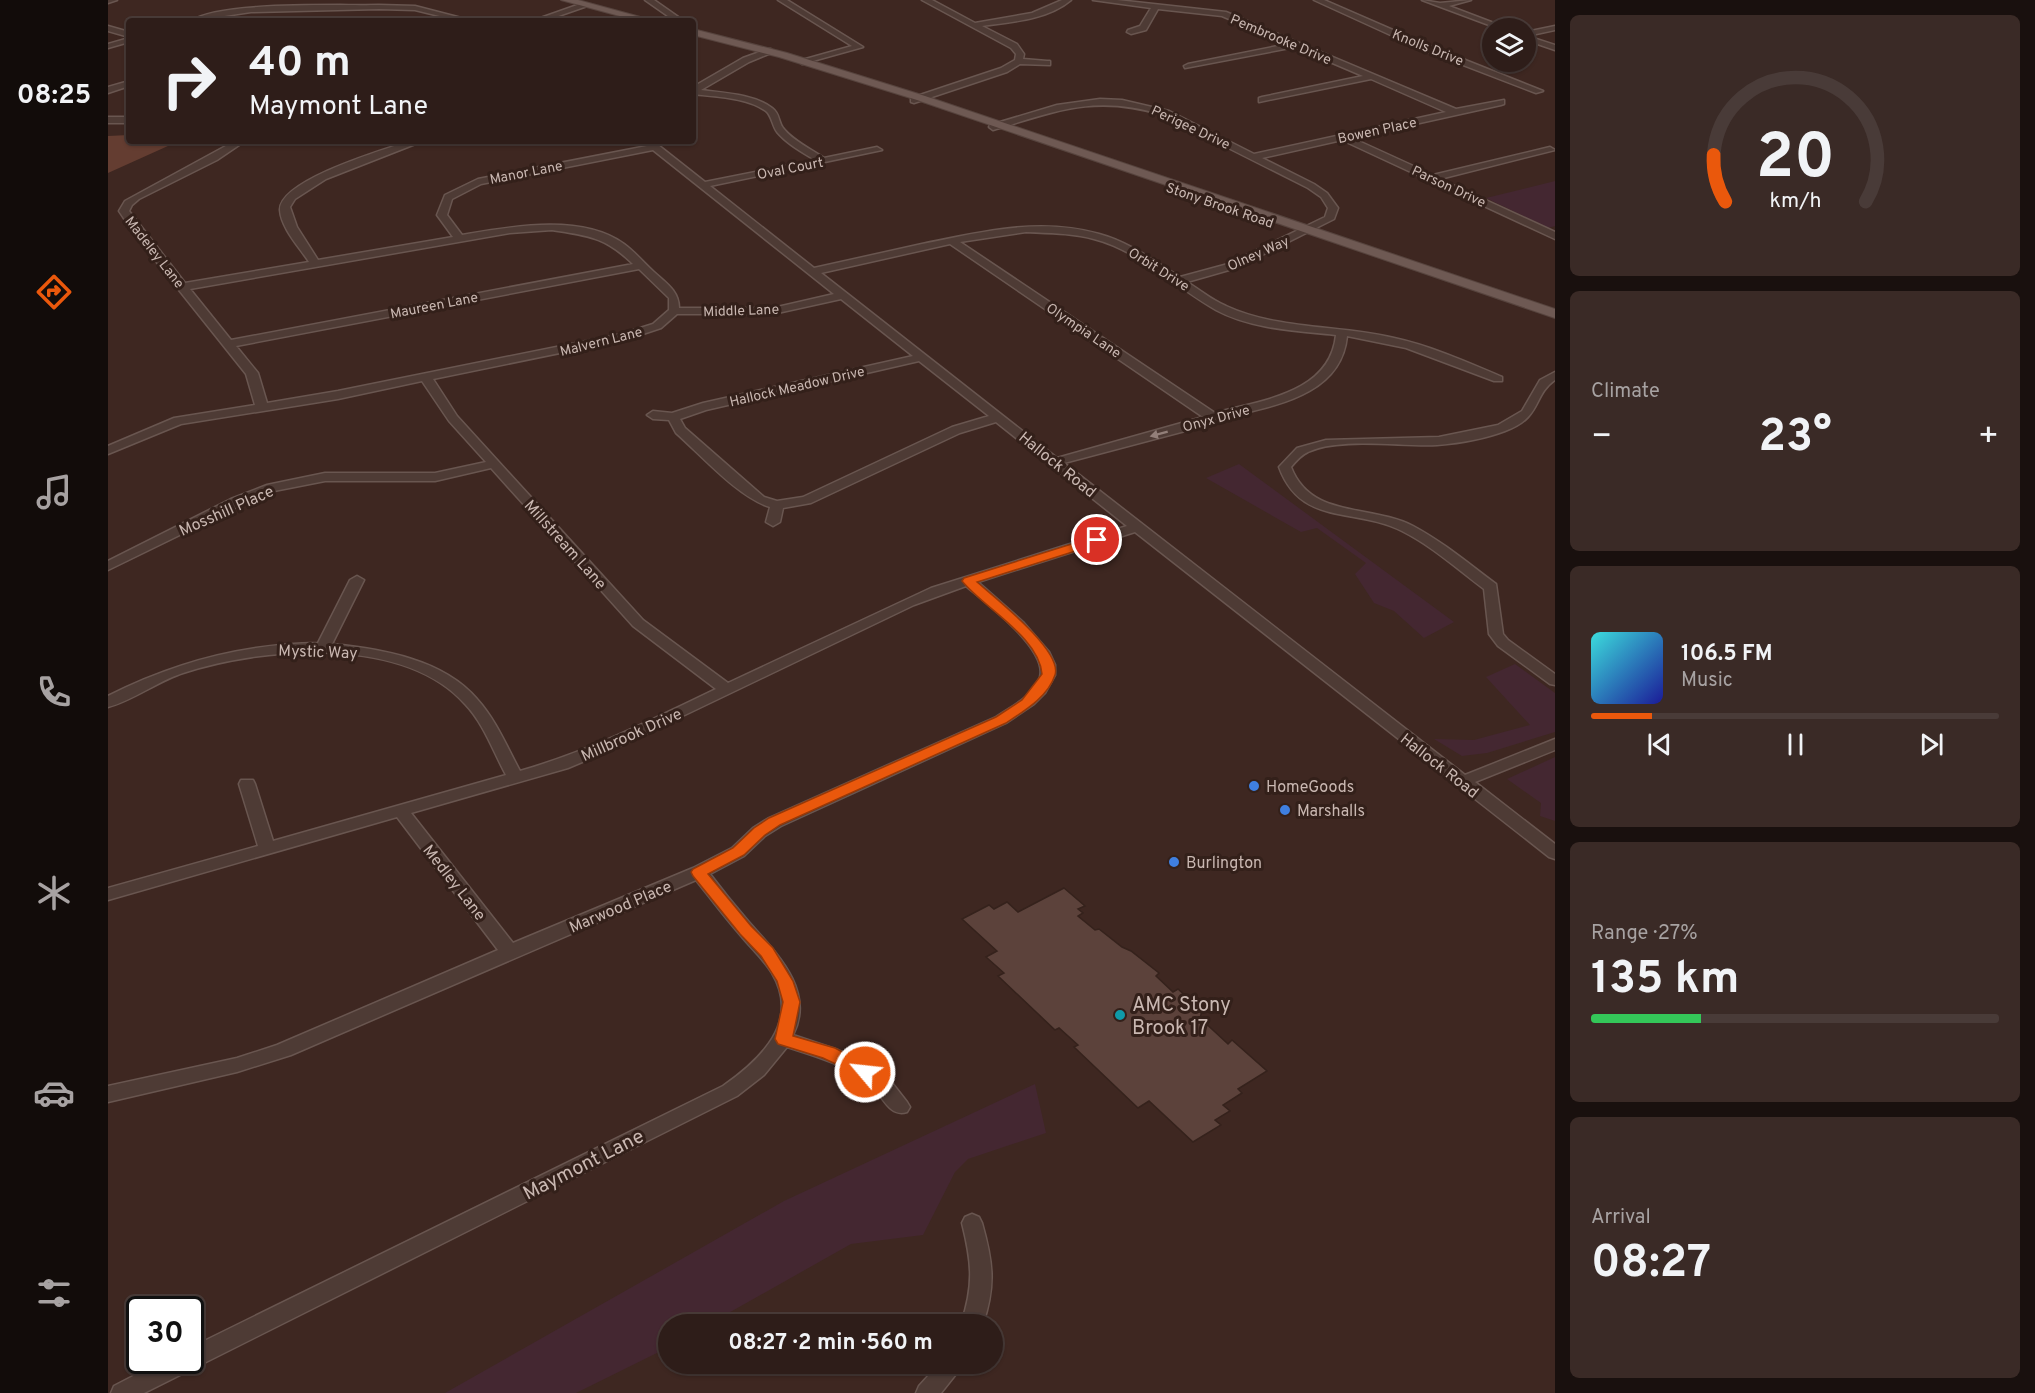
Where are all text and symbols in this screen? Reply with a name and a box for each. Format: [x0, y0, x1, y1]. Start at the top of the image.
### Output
street label: Pembrooke Drive [1227, 11, 1334, 69]
map controls [1482, 18, 1536, 72]
button: layers [1482, 18, 1536, 72]
street label: Knolls Drive [1389, 26, 1466, 70]
text: 40 m [249, 38, 351, 91]
icon: right [150, 42, 228, 120]
text: 08:25 [17, 79, 91, 113]
text: Maymont Lane [249, 90, 428, 124]
street label: Perigee Drive [1148, 103, 1233, 154]
street label: Bowen Place [1336, 115, 1418, 148]
text: 20 [1755, 121, 1835, 200]
street label: Oval Court [756, 155, 825, 184]
street label: Manor Lane [488, 158, 564, 189]
street label: Parson Drive [1409, 163, 1488, 212]
street label: Stony Brook Road [1163, 180, 1276, 233]
text: km/h [1769, 189, 1821, 216]
street label: Madeley Lane [121, 214, 187, 292]
street label: Olney Way [1225, 233, 1292, 276]
street label: Orbit Drive [1125, 245, 1192, 296]
icon: directions [33, 271, 75, 313]
street label: Maureen Lane [389, 290, 480, 323]
street label: Olympia Lane [1043, 300, 1124, 363]
street label: Middle Lane [703, 302, 779, 321]
street label: Malvern Lane [558, 324, 644, 361]
street label: Hallock Meadow Drive [728, 364, 867, 411]
text: Climate [1591, 379, 1660, 405]
street label: Onyx Drive [1181, 402, 1252, 437]
text: 23° [1758, 410, 1832, 467]
text: − [1591, 417, 1612, 459]
text: + [1978, 417, 1999, 459]
street label: Hallock Road [1014, 428, 1100, 503]
one-way arrow [1150, 430, 1168, 439]
icon: music [33, 471, 75, 513]
street label: Mosshill Place [176, 482, 277, 542]
street label: Millstream Lane [519, 496, 610, 594]
pin [1071, 514, 1122, 565]
icon: arrive [1080, 523, 1113, 556]
text: 106.5 FM [1681, 641, 1773, 668]
street label: Mystic Way [278, 642, 358, 664]
text: Music [1681, 668, 1733, 694]
icon: phone [33, 671, 75, 713]
street label: Millbrook Drive [578, 705, 685, 767]
icon: previous [1643, 728, 1676, 761]
icon: pause [1779, 728, 1812, 761]
icon: next [1915, 728, 1948, 761]
street label: Hallock Road [1396, 730, 1482, 803]
place label: HomeGoods [1266, 778, 1354, 798]
marker: HomeGoods [1247, 779, 1261, 793]
place label: Marshalls [1297, 802, 1365, 822]
marker: Marshalls [1278, 803, 1292, 817]
street label: Medley Lane [418, 841, 489, 925]
place label: Burlington [1186, 854, 1262, 874]
marker: Burlington [1167, 855, 1181, 869]
icon: climate [33, 872, 75, 914]
street label: Marwood Place [567, 877, 675, 938]
text: Range · 27% [1591, 921, 1698, 947]
text: 135 km [1591, 952, 1739, 1009]
place label: AMC Stony Brook 17 [1132, 993, 1231, 1042]
marker: AMC Stony Brook 17 [1113, 1008, 1127, 1022]
position arrow [833, 1040, 897, 1104]
icon: car [33, 1072, 75, 1114]
street label: Maymont Lane [519, 1124, 649, 1207]
text: Arrival [1591, 1205, 1651, 1231]
text: 08:27 [1591, 1236, 1711, 1293]
icon: filters [33, 1272, 75, 1314]
speed limit sign: 30 [126, 1296, 204, 1374]
text: 08:27 · 2 min · 560 m [728, 1330, 933, 1357]

